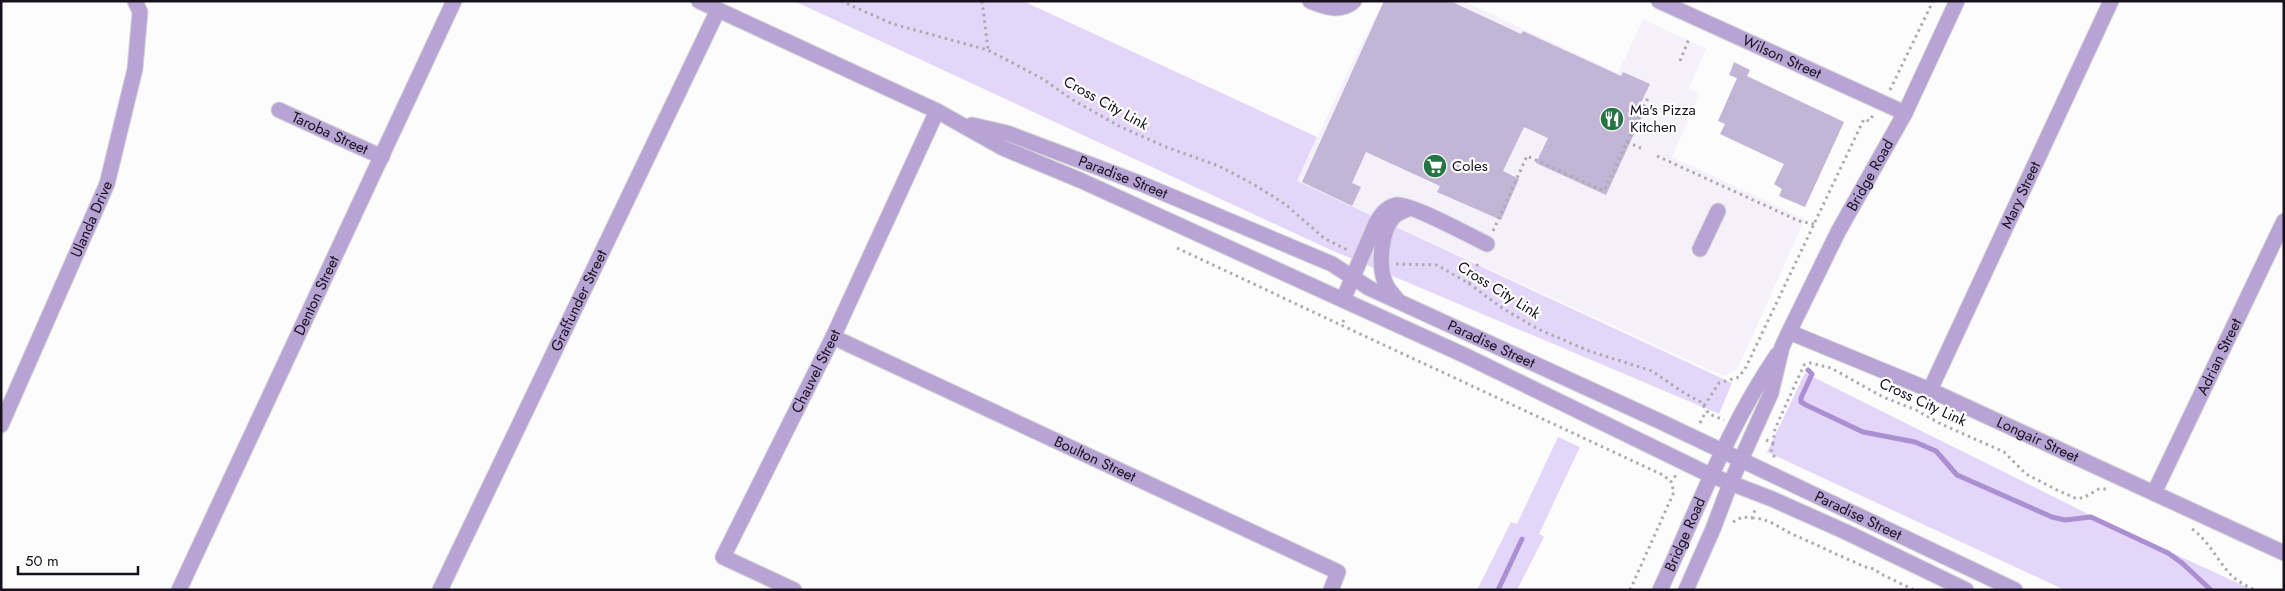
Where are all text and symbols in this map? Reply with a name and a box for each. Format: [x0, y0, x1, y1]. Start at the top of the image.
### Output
street label: Wilson Street [1739, 29, 1825, 85]
street label: Cross City Link [1060, 71, 1153, 136]
place label: Ma's Pizza Kitchen [1630, 99, 1696, 138]
street label: Taroba Street [288, 106, 372, 160]
restaurant icon: Ma's Pizza Kitchen [1599, 106, 1625, 132]
street label: Bridge Road [1841, 135, 1899, 215]
street label: Paradise Street [1075, 150, 1171, 205]
supermarket icon: Coles [1422, 153, 1448, 179]
place label: Coles [1452, 155, 1488, 177]
street label: Mary Street [1996, 157, 2046, 232]
street label: Ulanda Drive [65, 177, 118, 261]
street label: Graffunder Street [545, 246, 613, 355]
street label: Denton Street [288, 252, 345, 339]
street label: Cross City Link [1453, 256, 1545, 324]
street label: Paradise Street [1444, 314, 1539, 374]
street label: Adrian Street [2191, 314, 2247, 399]
street label: Chauvel Street [786, 325, 846, 417]
street label: Cross City Link [1876, 372, 1971, 432]
street label: Longair Street [1993, 411, 2083, 468]
street label: Boulton Street [1050, 430, 1140, 488]
street label: Paradise Street [1811, 485, 1906, 546]
street label: Bridge Road [1659, 494, 1711, 575]
scale bar [18, 544, 138, 576]
text: 50 m [25, 550, 59, 572]

